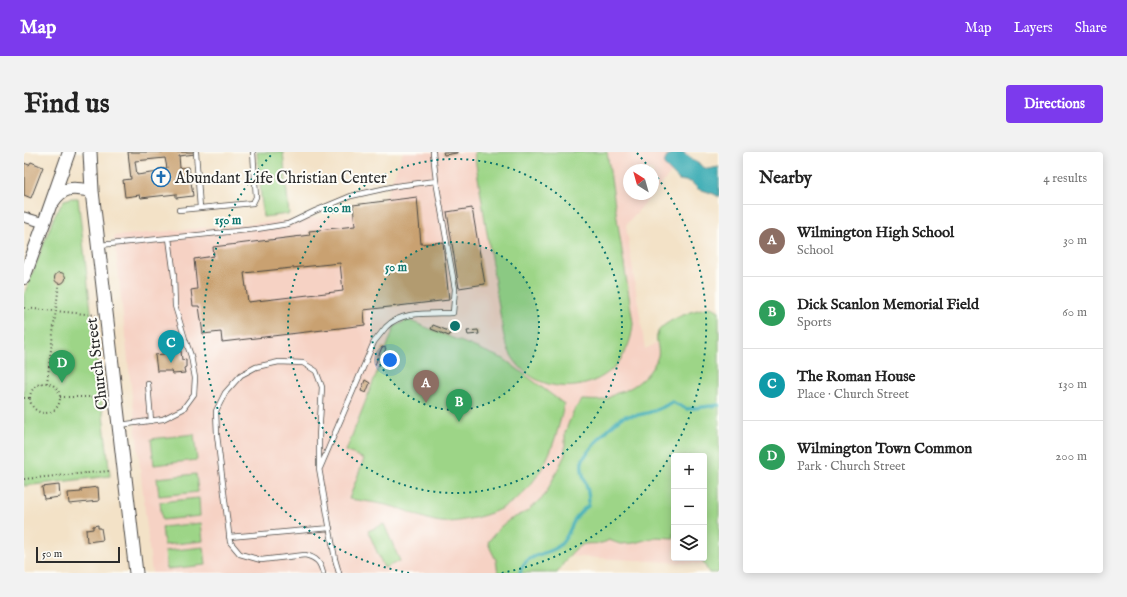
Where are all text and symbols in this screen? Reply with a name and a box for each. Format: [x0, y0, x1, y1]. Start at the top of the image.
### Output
text: Map [20, 16, 56, 40]
text: Map [965, 19, 992, 37]
text: Layers [1014, 19, 1053, 37]
text: Share [1075, 19, 1107, 37]
button: Directions [1006, 85, 1103, 123]
text: Find us [24, 87, 110, 122]
north arrow [623, 164, 659, 200]
church icon: Abundant Life Christian Center [150, 166, 172, 188]
text: Nearby [759, 168, 812, 189]
place label: Abundant Life Christian Center [174, 169, 387, 189]
text: 4 results [1043, 170, 1087, 187]
text: 100 m [323, 201, 352, 216]
text: 150 m [215, 213, 242, 228]
text: Wilmington High School [797, 223, 954, 242]
text: A [768, 232, 776, 249]
text: 30 m [1063, 232, 1087, 249]
text: School [797, 242, 834, 259]
text: 50 m [385, 260, 408, 275]
text: Dick Scanlon Memorial Field [797, 295, 979, 314]
text: B [768, 304, 776, 321]
text: 60 m [1062, 304, 1087, 321]
text: Sports [797, 314, 832, 331]
street label: Church Street [82, 316, 114, 411]
centre of rings [448, 319, 462, 333]
pin: C [158, 330, 184, 363]
pin: D [49, 350, 75, 383]
your location [380, 350, 400, 370]
text: The Roman House [797, 367, 915, 386]
pin: A [413, 370, 439, 403]
text: C [767, 376, 777, 393]
text: 130 m [1058, 376, 1087, 393]
text: Place · Church Street [797, 386, 909, 403]
pin: B [446, 389, 472, 422]
text: Wilmington Town Common [797, 439, 972, 458]
text: D [767, 448, 777, 465]
text: 200 m [1055, 448, 1087, 465]
map controls [671, 453, 707, 561]
button: + [671, 453, 707, 489]
text: Park · Church Street [797, 458, 906, 475]
button: − [671, 489, 707, 525]
button: layers [671, 525, 707, 561]
scale bar [36, 545, 120, 564]
text: 50 m [42, 547, 62, 561]

